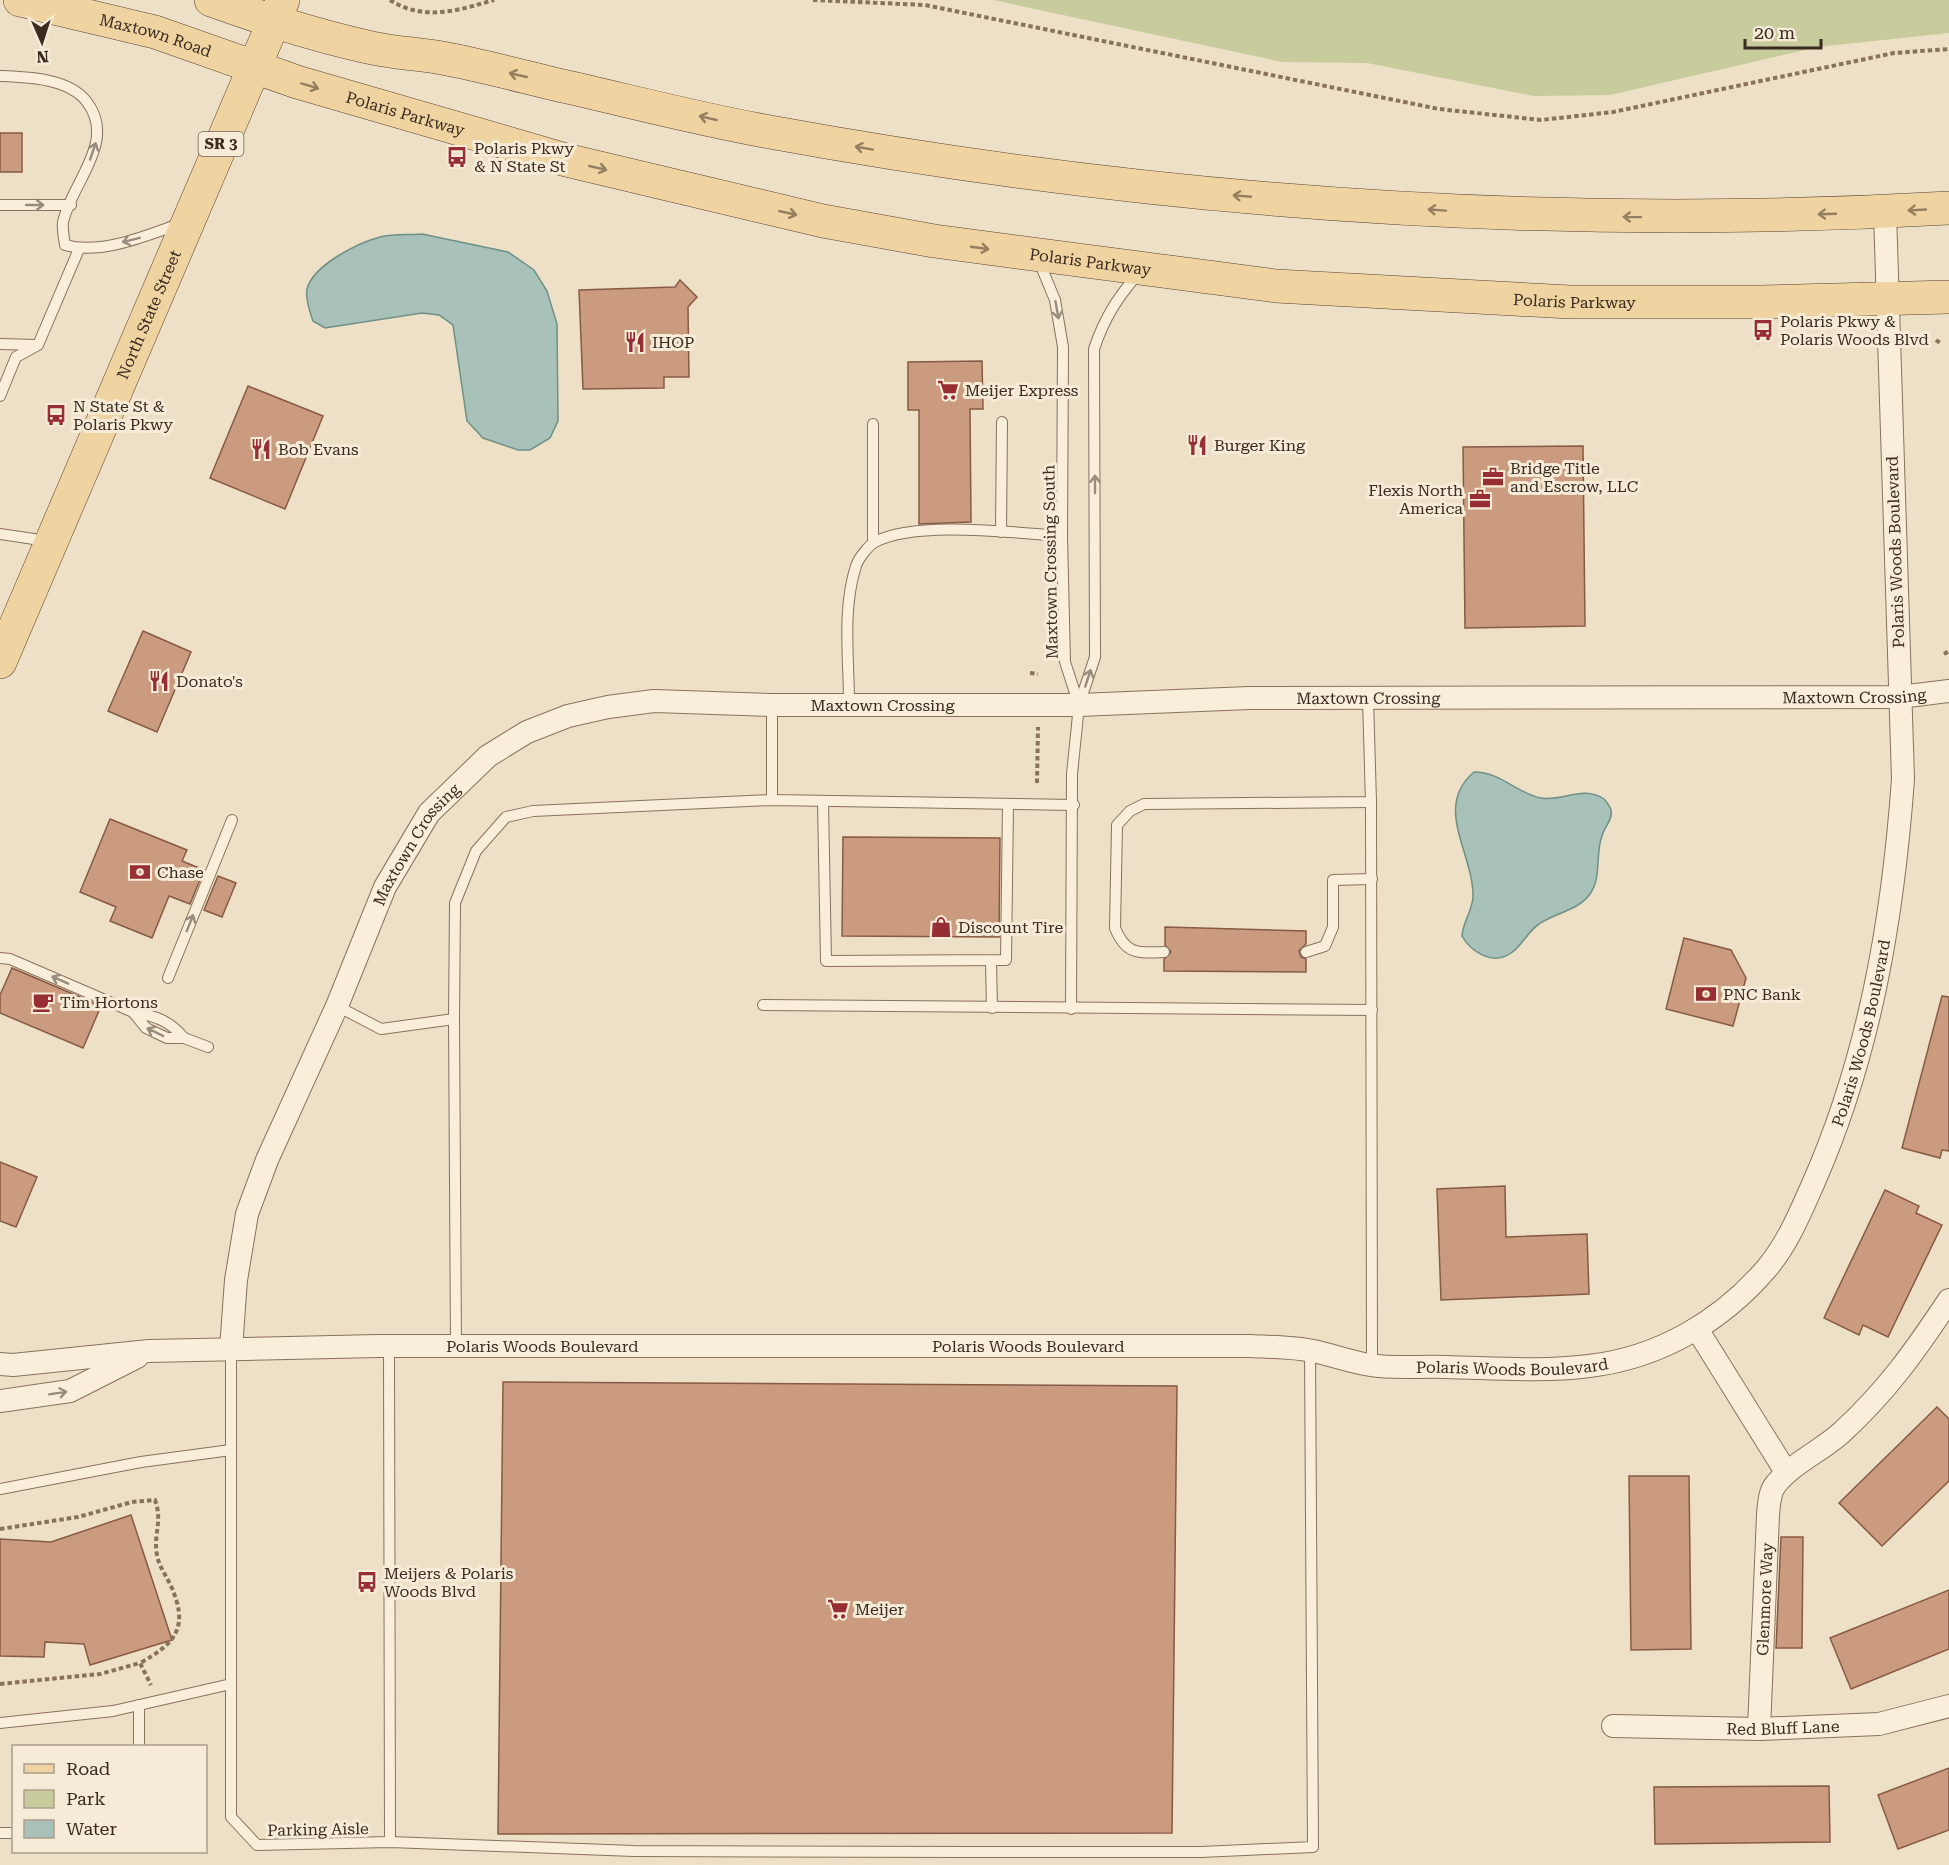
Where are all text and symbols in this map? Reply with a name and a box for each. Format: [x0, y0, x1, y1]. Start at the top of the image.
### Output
street label: Maxtown Road [97, 10, 214, 61]
north arrow [12, 12, 72, 72]
scale bar [1745, 12, 1822, 50]
text: 20 m [1754, 22, 1795, 43]
text: N [36, 47, 49, 66]
one-way arrow [508, 69, 527, 81]
one-way arrow [300, 81, 319, 92]
street label: Polaris Parkway [344, 88, 467, 140]
one-way arrow [699, 112, 718, 124]
road number: SR 3 [198, 132, 244, 156]
place label: Polaris Pkwy & N State St [474, 139, 575, 176]
one-way arrow [89, 142, 100, 161]
one-way arrow [855, 142, 874, 153]
bus stop icon: Polaris Pkwy & N State St [445, 145, 469, 169]
one-way arrow [588, 163, 607, 174]
one-way arrow [1233, 190, 1253, 201]
one-way arrow [25, 199, 45, 211]
one-way arrow [1427, 204, 1447, 215]
one-way arrow [1908, 205, 1928, 216]
one-way arrow [778, 207, 797, 219]
one-way arrow [1817, 208, 1837, 219]
one-way arrow [1622, 211, 1642, 222]
one-way arrow [122, 234, 141, 246]
one-way arrow [969, 242, 989, 253]
street label: Polaris Parkway [1028, 245, 1153, 280]
street label: North State Street [113, 247, 185, 382]
street label: Polaris Parkway [1513, 290, 1636, 312]
one-way arrow [1051, 300, 1062, 320]
place label: Polaris Pkwy & Polaris Woods Blvd [1780, 312, 1929, 349]
bus stop icon: Polaris Pkwy & Polaris Woods Blvd [1751, 318, 1775, 342]
restaurant icon: IHOP [623, 330, 647, 354]
place label: IHOP [652, 333, 694, 352]
supermarket icon: Meijer Express [936, 378, 960, 402]
place label: Meijer Express [965, 381, 1079, 400]
place label: N State St & Polaris Pkwy [73, 397, 174, 434]
bus stop icon: N State St & Polaris Pkwy [44, 403, 68, 427]
restaurant icon: Burger King [1185, 433, 1209, 457]
place label: Burger King [1214, 436, 1306, 455]
restaurant icon: Bob Evans [249, 437, 273, 461]
place label: Bob Evans [278, 440, 359, 459]
street label: Polaris Woods Boulevard [1883, 456, 1908, 648]
place label: Bridge Title and Escrow, LLC [1510, 459, 1638, 496]
street label: Maxtown Crossing South [1039, 465, 1062, 659]
office icon: Bridge Title and Escrow, LLC [1481, 465, 1505, 489]
one-way arrow [1089, 475, 1101, 495]
place label: Flexis North America [1368, 481, 1463, 518]
office icon: Flexis North America [1468, 487, 1492, 511]
restaurant icon: Donato's [147, 669, 171, 693]
one-way arrow [1083, 669, 1094, 688]
place label: Donato's [176, 672, 243, 691]
street label: Maxtown Crossing [1782, 685, 1928, 707]
street label: Maxtown Crossing [1296, 689, 1441, 708]
street label: Maxtown Crossing [810, 696, 955, 715]
street label: Maxtown Crossing [369, 779, 465, 909]
bank icon: Chase [128, 860, 152, 884]
place label: Chase [157, 863, 204, 882]
one-way arrow [185, 915, 196, 933]
shop icon: Discount Tire [929, 915, 953, 939]
place label: Discount Tire [958, 918, 1063, 937]
street label: Polaris Woods Boulevard [1828, 938, 1894, 1129]
one-way arrow [52, 974, 70, 986]
bank icon: PNC Bank [1694, 982, 1718, 1006]
place label: PNC Bank [1723, 985, 1801, 1004]
cafe icon: Tim Hortons [31, 990, 55, 1014]
place label: Tim Hortons [60, 993, 158, 1012]
one-way arrow [147, 1026, 165, 1038]
street label: Polaris Woods Boulevard [446, 1337, 638, 1356]
street label: Polaris Woods Boulevard [932, 1337, 1124, 1356]
street label: Polaris Woods Boulevard [1416, 1354, 1610, 1379]
one-way arrow [47, 1387, 67, 1398]
street label: Glenmore Way [1753, 1542, 1777, 1656]
place label: Meijers & Polaris Woods Blvd [384, 1564, 514, 1601]
bus stop icon: Meijers & Polaris Woods Blvd [355, 1570, 379, 1594]
supermarket icon: Meijer [826, 1597, 850, 1621]
place label: Meijer [855, 1600, 905, 1619]
street label: Red Bluff Lane [1726, 1717, 1840, 1739]
legend [12, 1745, 207, 1853]
text: Road [66, 1758, 111, 1779]
text: Park [66, 1788, 106, 1809]
text: Water [66, 1818, 117, 1839]
street label: Parking Aisle [267, 1819, 369, 1840]

